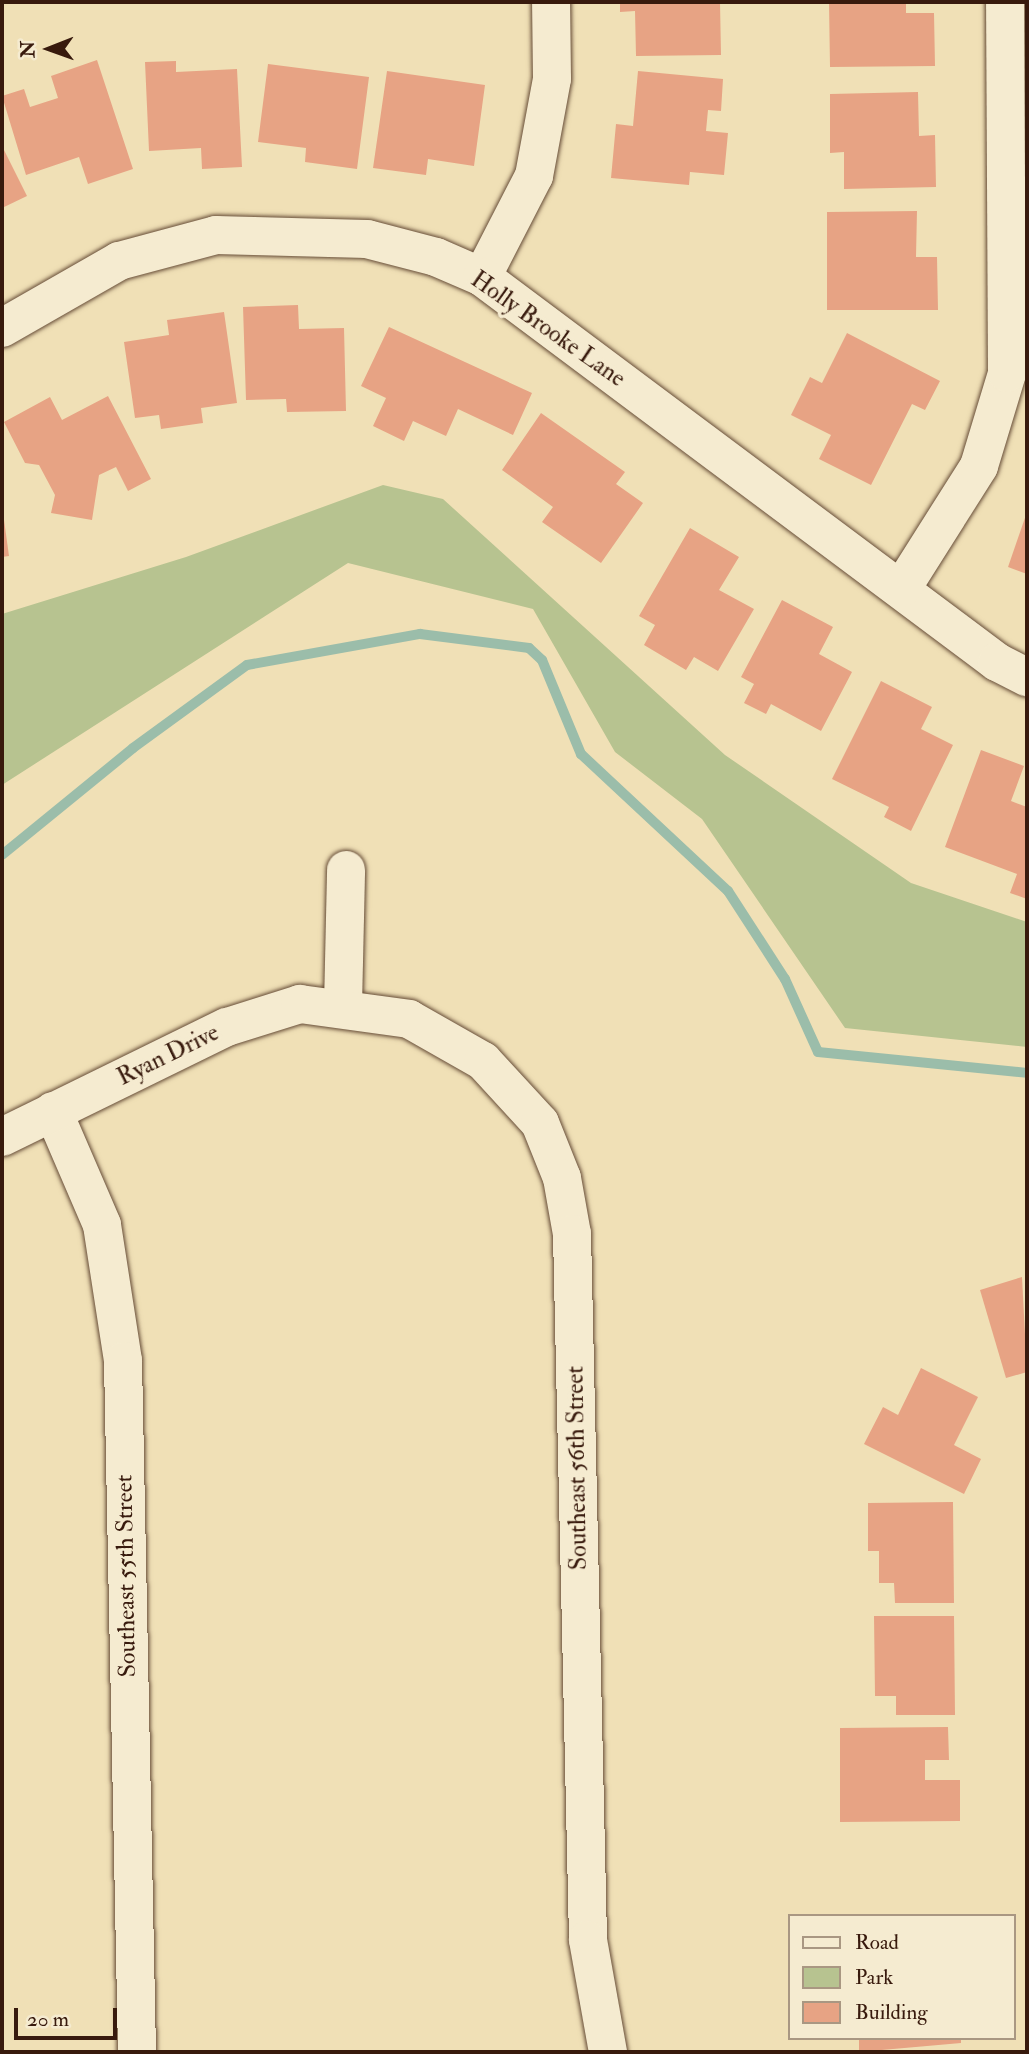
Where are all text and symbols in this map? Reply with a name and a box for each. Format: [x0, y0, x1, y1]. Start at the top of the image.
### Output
north arrow [14, 14, 84, 84]
text: N [16, 41, 40, 58]
street label: Holly Brooke Lane [465, 265, 631, 393]
street label: Ryan Drive [113, 1018, 223, 1092]
street label: Southeast 56th Street [561, 1366, 593, 1570]
street label: Southeast 55th Street [110, 1474, 142, 1678]
legend [788, 1914, 1015, 2040]
text: Road [855, 1929, 899, 1956]
text: Park [855, 1964, 893, 1991]
scale bar [18, 1994, 121, 2038]
text: Building [855, 1999, 928, 2026]
text: 20 m [27, 2006, 69, 2033]

